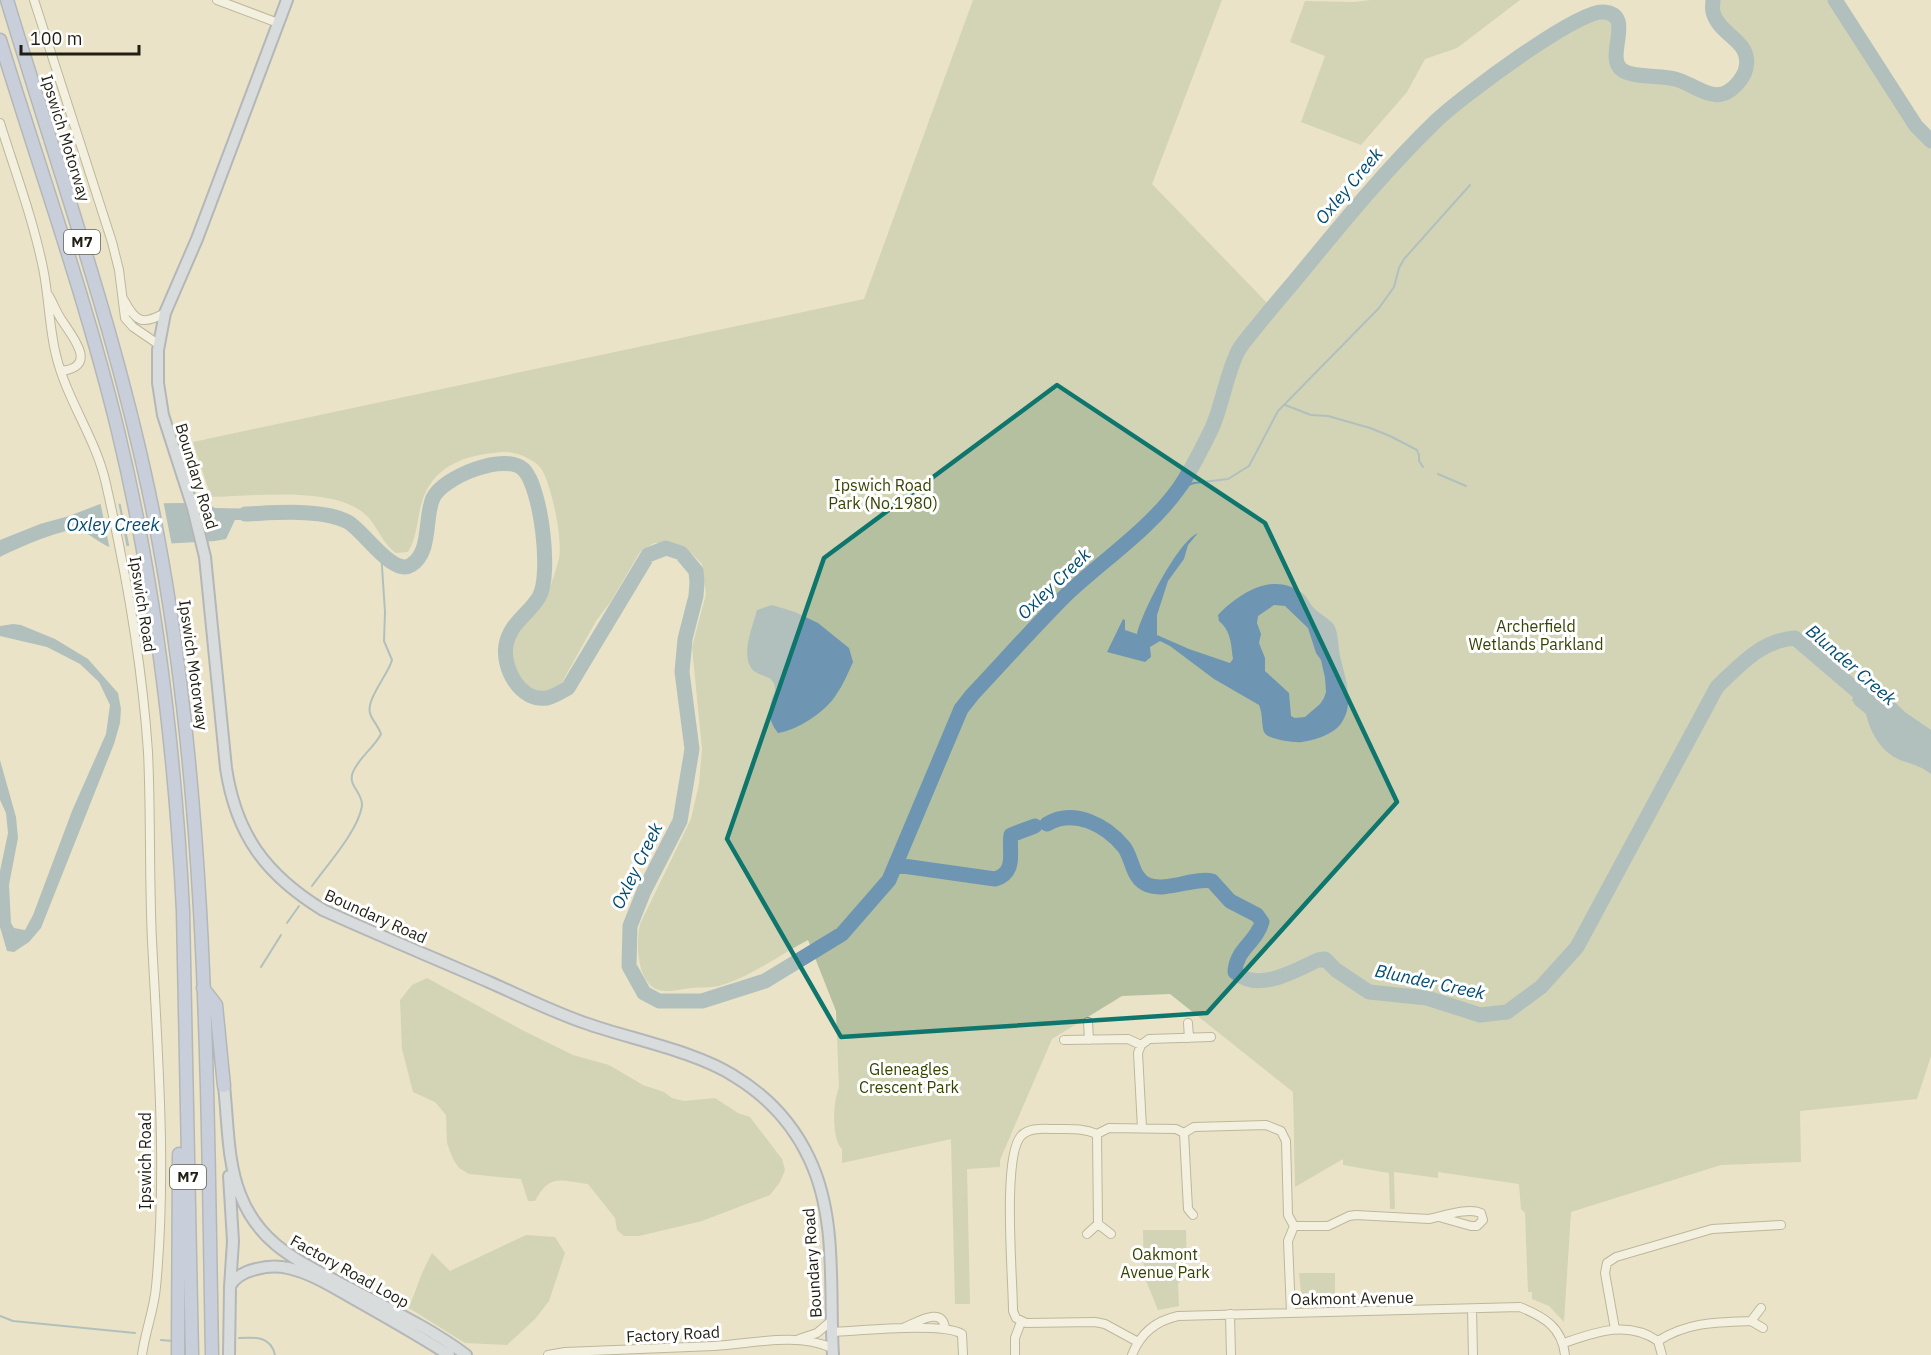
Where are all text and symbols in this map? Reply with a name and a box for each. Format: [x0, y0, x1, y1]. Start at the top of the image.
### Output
scale bar [21, 18, 140, 56]
text: 100 m [30, 27, 82, 50]
street label: Ipswich Motorway [37, 72, 95, 204]
water label: Oxley Creek [1310, 142, 1388, 229]
road number: M7 [64, 230, 100, 254]
street label: Boundary Road [171, 420, 223, 532]
park label: Ipswich Road Park (No.1980) [828, 475, 938, 513]
water label: Oxley Creek [67, 513, 160, 536]
water label: Oxley Creek [1012, 543, 1096, 624]
street label: Ipswich Road [126, 554, 160, 654]
street label: Ipswich Motorway [175, 598, 213, 732]
park label: Archerfield Wetlands Parkland [1469, 616, 1603, 654]
water label: Blunder Creek [1802, 619, 1902, 710]
water label: Oxley Creek [606, 818, 668, 913]
street label: Boundary Road [322, 884, 430, 948]
water label: Blunder Creek [1373, 959, 1488, 1005]
park label: Gleneagles Crescent Park [859, 1059, 960, 1097]
street label: Ipswich Road [135, 1112, 155, 1210]
road number: M7 [170, 1165, 206, 1189]
street label: Boundary Road [798, 1207, 826, 1319]
street label: Factory Road Loop [287, 1230, 413, 1312]
park label: Oakmont Avenue Park [1120, 1244, 1210, 1282]
street label: Oakmont Avenue [1290, 1287, 1414, 1309]
street label: Factory Road [626, 1322, 720, 1346]

